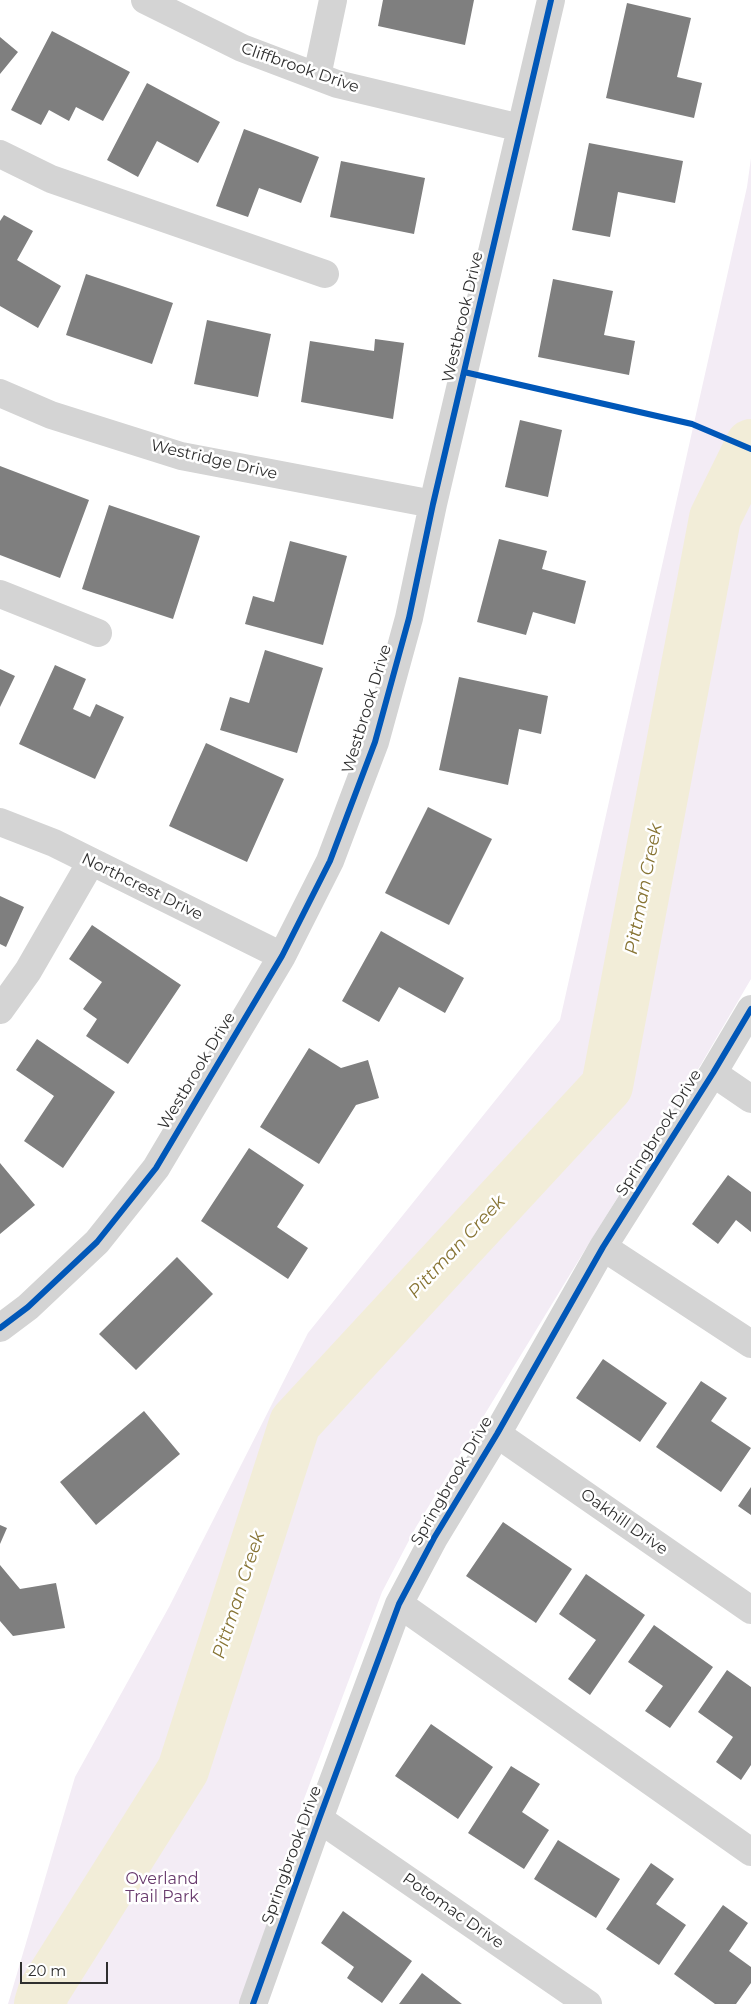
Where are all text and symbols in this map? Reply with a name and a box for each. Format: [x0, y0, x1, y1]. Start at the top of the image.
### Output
street label: Cliffbrook Drive [238, 39, 362, 97]
street label: Westbrook Drive [439, 250, 487, 384]
street label: Westridge Drive [149, 436, 279, 484]
street label: Westbrook Drive [338, 642, 396, 776]
water label: Pittman Creek [621, 822, 667, 956]
street label: Northcrest Drive [78, 849, 206, 925]
street label: Westbrook Drive [154, 1009, 240, 1133]
street label: Springbrook Drive [612, 1066, 706, 1200]
water label: Pittman Creek [404, 1191, 510, 1303]
street label: Springbrook Drive [407, 1413, 497, 1549]
street label: Oakhill Drive [577, 1485, 671, 1559]
water label: Pittman Creek [208, 1529, 270, 1661]
street label: Springbrook Drive [258, 1783, 326, 1927]
park label: Overland Trail Park [125, 1869, 199, 1907]
street label: Potomac Drive [399, 1869, 507, 1953]
scale bar [22, 1952, 110, 1984]
text: 20 m [28, 1961, 66, 1980]

